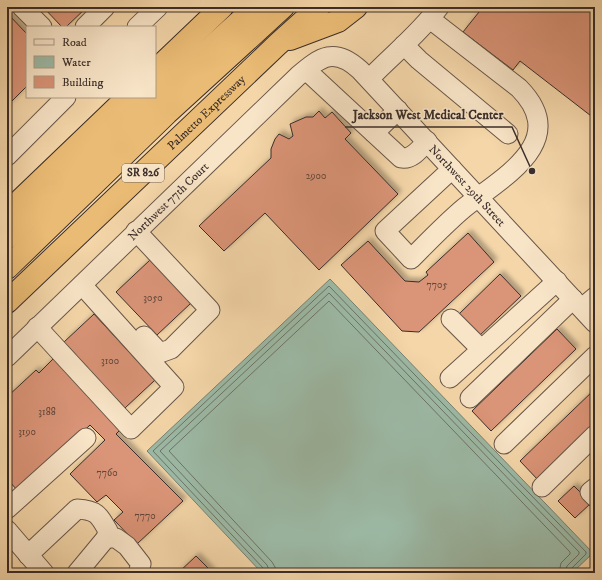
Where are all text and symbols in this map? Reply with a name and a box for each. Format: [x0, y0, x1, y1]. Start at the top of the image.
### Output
legend [26, 26, 156, 98]
text: Road [62, 35, 87, 50]
text: Water [61, 55, 91, 70]
street label: Palmetto Expressway [164, 72, 249, 153]
text: Building [62, 75, 103, 90]
callout: Jackson West Medical Center [345, 102, 512, 127]
text: Jackson West Medical Center [351, 107, 503, 124]
street label: Northwest 29th Street [426, 142, 509, 230]
street label: Northwest 77th Court [125, 159, 212, 244]
road number: SR 826 [122, 164, 164, 182]
house number: 2900 [306, 170, 326, 182]
house number: 7705 [427, 279, 447, 291]
house number: 3050 [143, 292, 163, 304]
house number: 3100 [101, 355, 119, 367]
house number: 3188 [38, 406, 56, 418]
house number: 3190 [18, 426, 36, 438]
house number: 7760 [96, 467, 118, 479]
house number: 7770 [134, 510, 156, 522]

